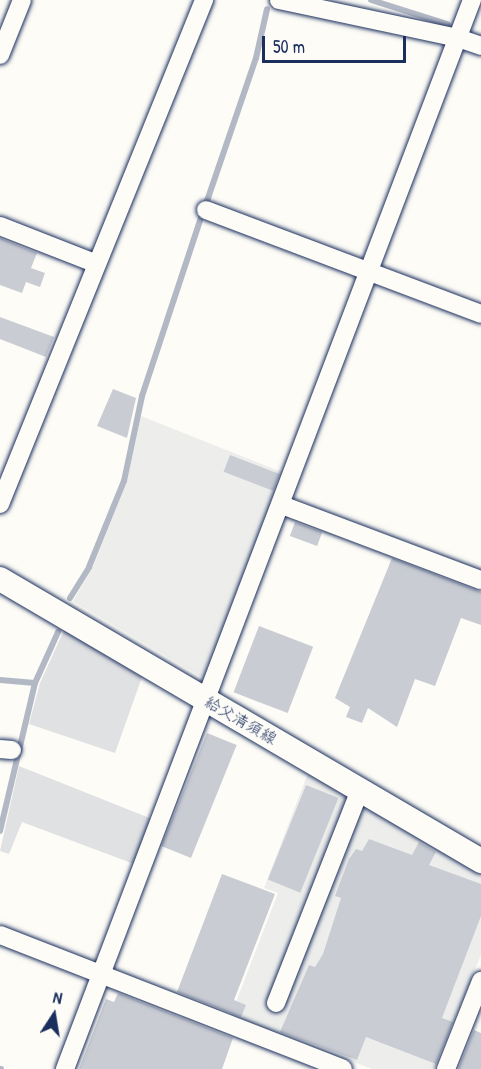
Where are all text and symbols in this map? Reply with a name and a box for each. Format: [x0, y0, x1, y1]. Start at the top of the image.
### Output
scale bar [265, 24, 409, 62]
text: 50 m [273, 34, 305, 59]
street label: 給父清須線 [202, 692, 280, 748]
north arrow [24, 985, 84, 1045]
text: N [51, 986, 64, 1009]

